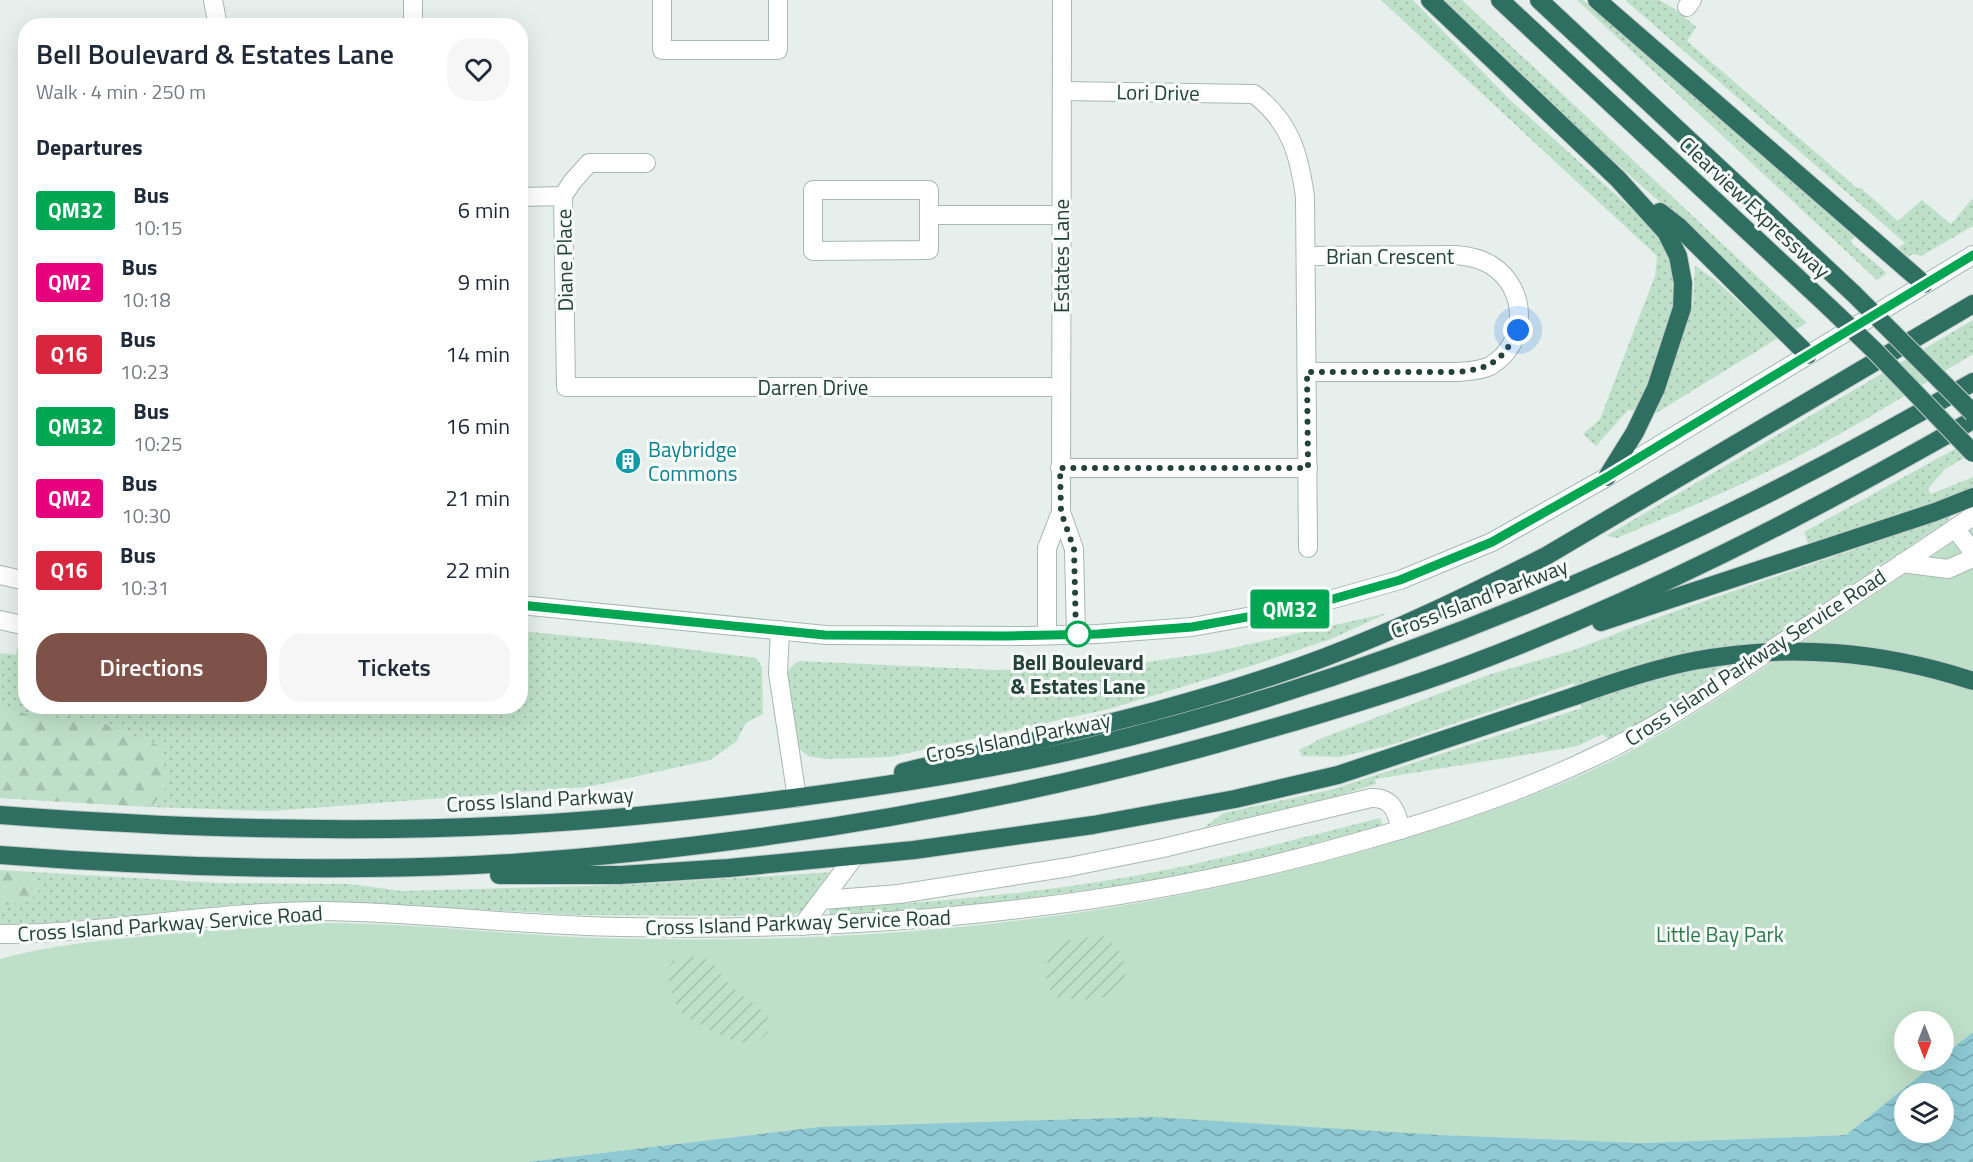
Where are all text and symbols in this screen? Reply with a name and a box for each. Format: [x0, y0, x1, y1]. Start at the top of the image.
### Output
text: Bell Boulevard & Estates Lane [36, 32, 394, 75]
button: heart [447, 38, 510, 101]
street label: Lori Drive [1116, 75, 1200, 109]
text: Walk · 4 min · 250 m [36, 76, 206, 107]
street label: Clearview Expressway [1672, 128, 1838, 286]
text: Departures [36, 130, 143, 164]
text: Bus [133, 178, 169, 212]
text: 6 min [458, 193, 510, 227]
text: QM32 [48, 194, 103, 226]
street label: Estates Lane [1045, 199, 1077, 313]
street label: Diane Place [547, 208, 581, 312]
text: 10:15 [133, 212, 182, 243]
street label: Brian Crescent [1326, 240, 1455, 272]
text: Bus [121, 250, 157, 284]
text: 9 min [458, 265, 510, 299]
text: QM2 [48, 266, 91, 298]
text: 10:18 [121, 284, 171, 315]
your location [1503, 315, 1533, 345]
text: Bus [120, 322, 156, 356]
text: 14 min [445, 337, 510, 371]
text: Q16 [50, 338, 88, 370]
text: 10:23 [120, 356, 169, 387]
street label: Darren Drive [758, 371, 868, 403]
text: Bus [133, 394, 169, 428]
text: 16 min [445, 409, 510, 443]
text: QM32 [48, 410, 103, 442]
text: 10:25 [133, 428, 182, 459]
place label: Baybridge Commons [648, 433, 738, 489]
building icon: Baybridge Commons [613, 446, 643, 476]
text: Bus [121, 466, 157, 500]
text: 21 min [445, 481, 510, 515]
text: QM2 [48, 482, 91, 514]
text: 10:30 [121, 500, 171, 531]
text: Bus [120, 538, 156, 572]
street label: Cross Island Parkway [1386, 549, 1572, 647]
text: 22 min [445, 553, 510, 587]
text: Q16 [50, 554, 88, 586]
street label: Cross Island Parkway Service Road [1618, 560, 1892, 754]
text: 10:31 [120, 572, 169, 603]
line badge: QM32 [1248, 590, 1332, 628]
text: QM32 [1262, 593, 1318, 625]
marker: Bell Boulevard & Estates Lane [1065, 621, 1091, 647]
button: Directions [36, 633, 267, 702]
button: Tickets [279, 633, 510, 702]
place label: Bell Boulevard & Estates Lane [1010, 646, 1146, 702]
street label: Cross Island Parkway [923, 703, 1113, 771]
street label: Cross Island Parkway [445, 778, 635, 820]
street label: Cross Island Parkway Service Road [16, 896, 324, 950]
street label: Cross Island Parkway Service Road [645, 901, 951, 943]
park label: Little Bay Park [1656, 918, 1784, 950]
north arrow [1894, 1011, 1954, 1071]
map controls [1894, 1011, 1954, 1143]
button: layers [1894, 1083, 1954, 1143]

